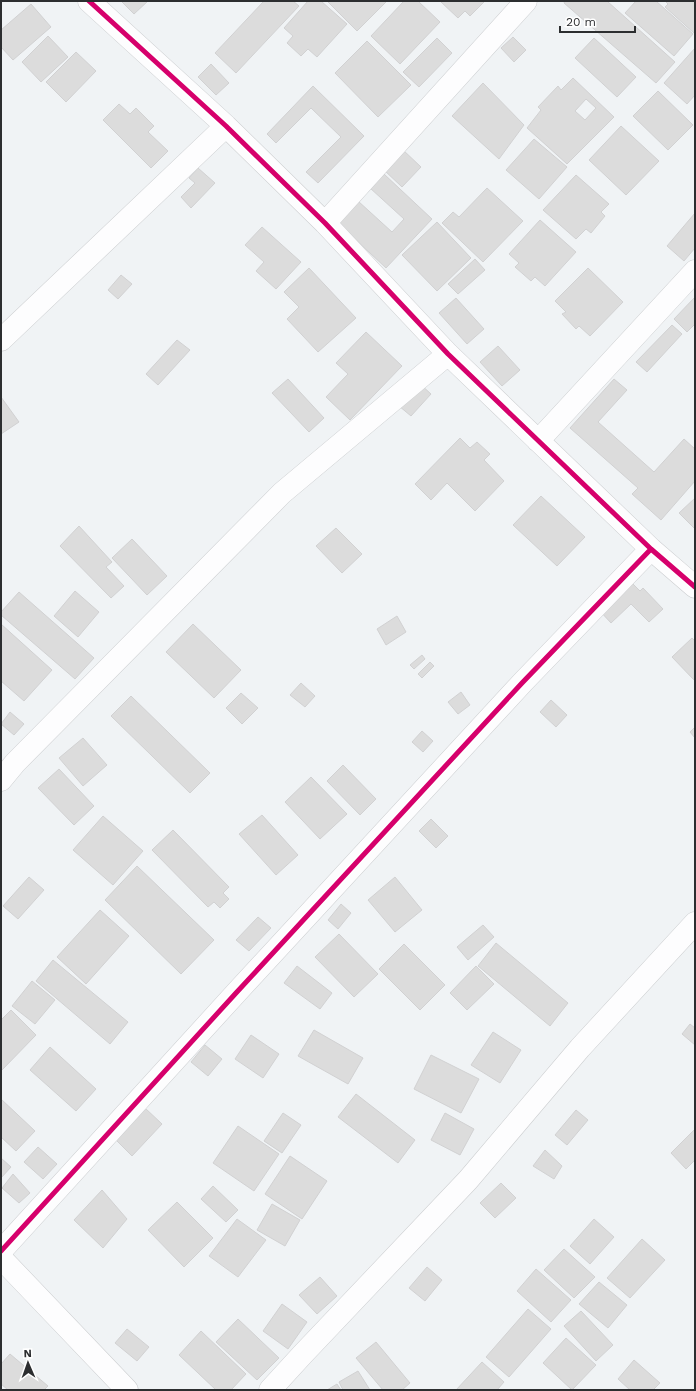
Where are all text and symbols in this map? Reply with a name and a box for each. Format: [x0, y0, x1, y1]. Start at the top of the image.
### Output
scale bar [560, 8, 635, 34]
text: 20 m [566, 15, 596, 29]
north arrow [8, 1343, 48, 1383]
text: N [23, 1347, 32, 1360]

